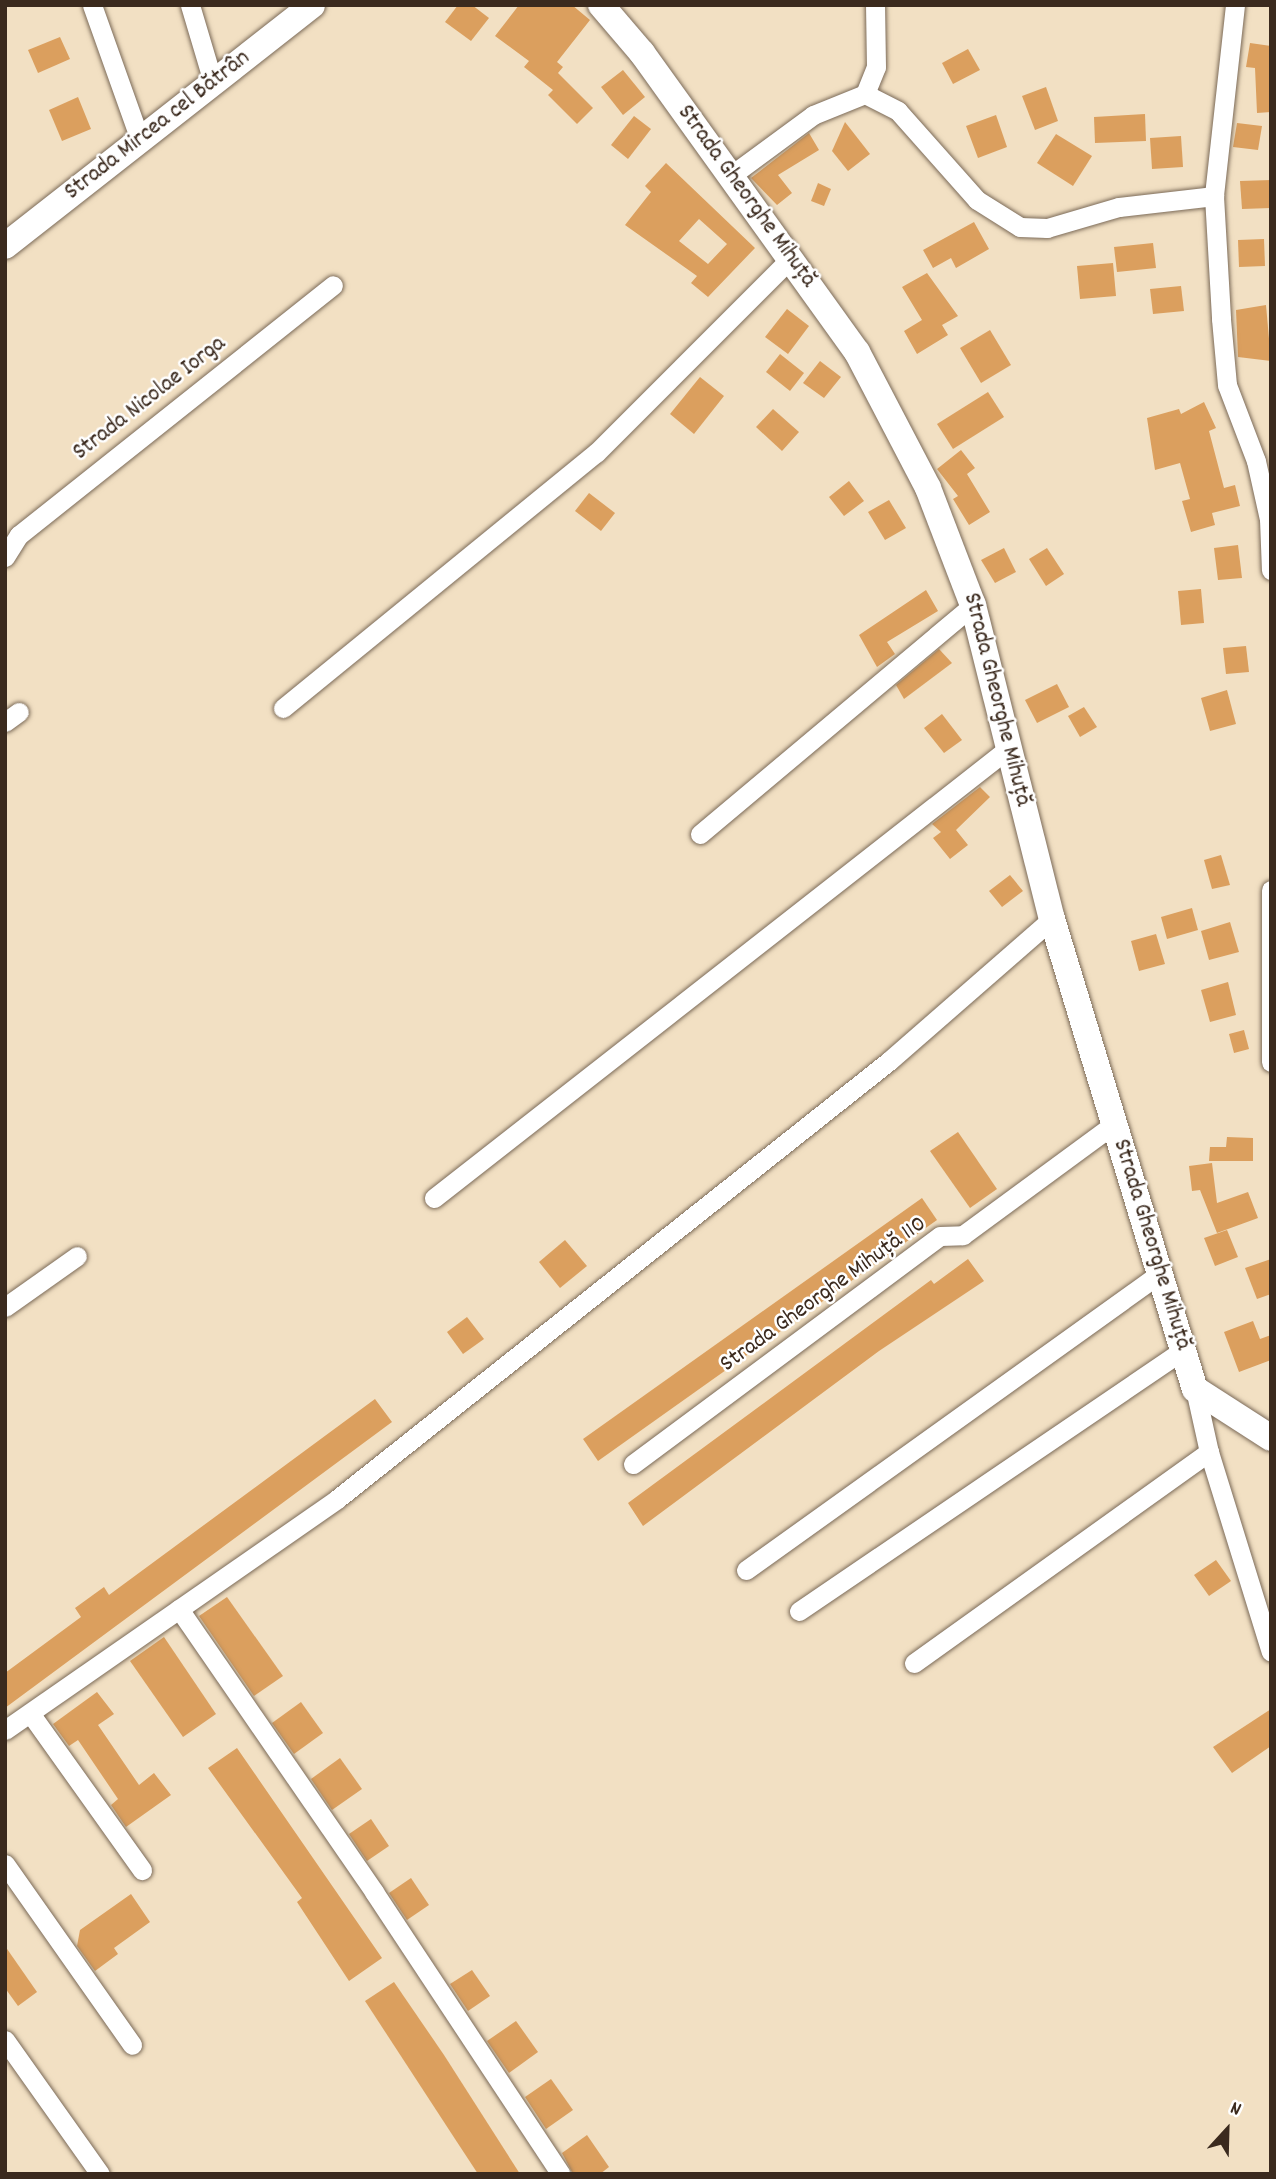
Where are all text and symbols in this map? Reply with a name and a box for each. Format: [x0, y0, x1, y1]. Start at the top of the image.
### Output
street label: Strada Mircea cel Bătrân [59, 45, 257, 207]
street label: Strada Gheorghe Mihuță [670, 100, 822, 294]
street label: Strada Nicolae Iorga [68, 330, 232, 468]
street label: Strada Gheorghe Mihuță [956, 590, 1036, 810]
street label: Strada Gheorghe Mihuță [1105, 1136, 1197, 1354]
street label: Strada Gheorghe Mihuță 110 [715, 1210, 933, 1380]
north arrow [1192, 2095, 1262, 2165]
text: N [1226, 2096, 1244, 2124]

